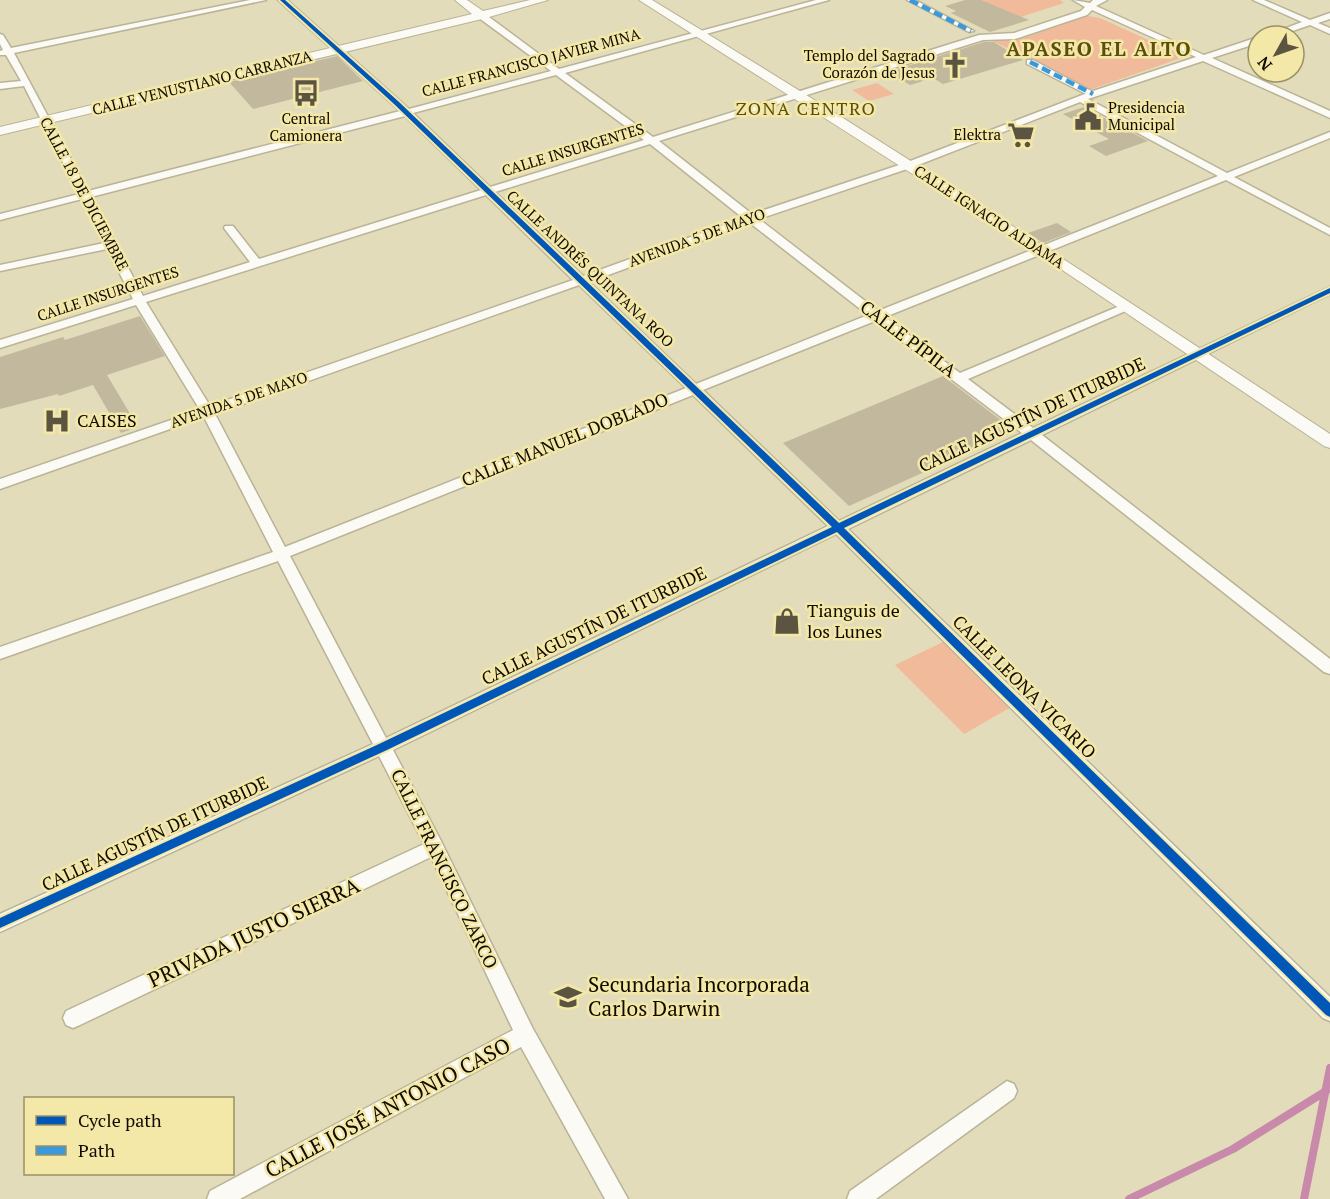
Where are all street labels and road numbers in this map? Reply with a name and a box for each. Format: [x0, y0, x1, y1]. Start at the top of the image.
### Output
street label: CALLE FRANCISCO JAVIER MINA [419, 23, 643, 101]
street label: CALLE VENUSTIANO CARRANZA [90, 45, 314, 119]
street label: CALLE 18 DE DICIEMBRE [36, 113, 134, 274]
street label: CALLE INSURGENTES [499, 118, 646, 180]
street label: CALLE IGNACIO ALDAMA [910, 160, 1069, 273]
street label: CALLE ANDRÉS QUINTANA ROO [503, 185, 679, 351]
street label: AVENIDA 5 DE MAYO [626, 203, 768, 271]
street label: CALLE INSURGENTES [34, 261, 181, 325]
street label: CALLE PÍPILA [856, 294, 962, 383]
street label: CALLE AGUSTÍN DE ITURBIDE [914, 351, 1149, 477]
street label: AVENIDA 5 DE MAYO [167, 366, 310, 432]
street label: CALLE MANUEL DOBLADO [458, 386, 672, 492]
street label: CALLE AGUSTÍN DE ITURBIDE [477, 560, 710, 690]
street label: CALLE LEONA VICARIO [948, 609, 1102, 763]
street label: CALLE FRANCISCO ZARCO [386, 765, 504, 972]
street label: CALLE AGUSTÍN DE ITURBIDE [37, 770, 272, 896]
street label: PRIVADA JUSTO SIERRA [143, 870, 364, 993]
street label: CALLE JOSÉ ANTONIO CASO [260, 1030, 515, 1184]

